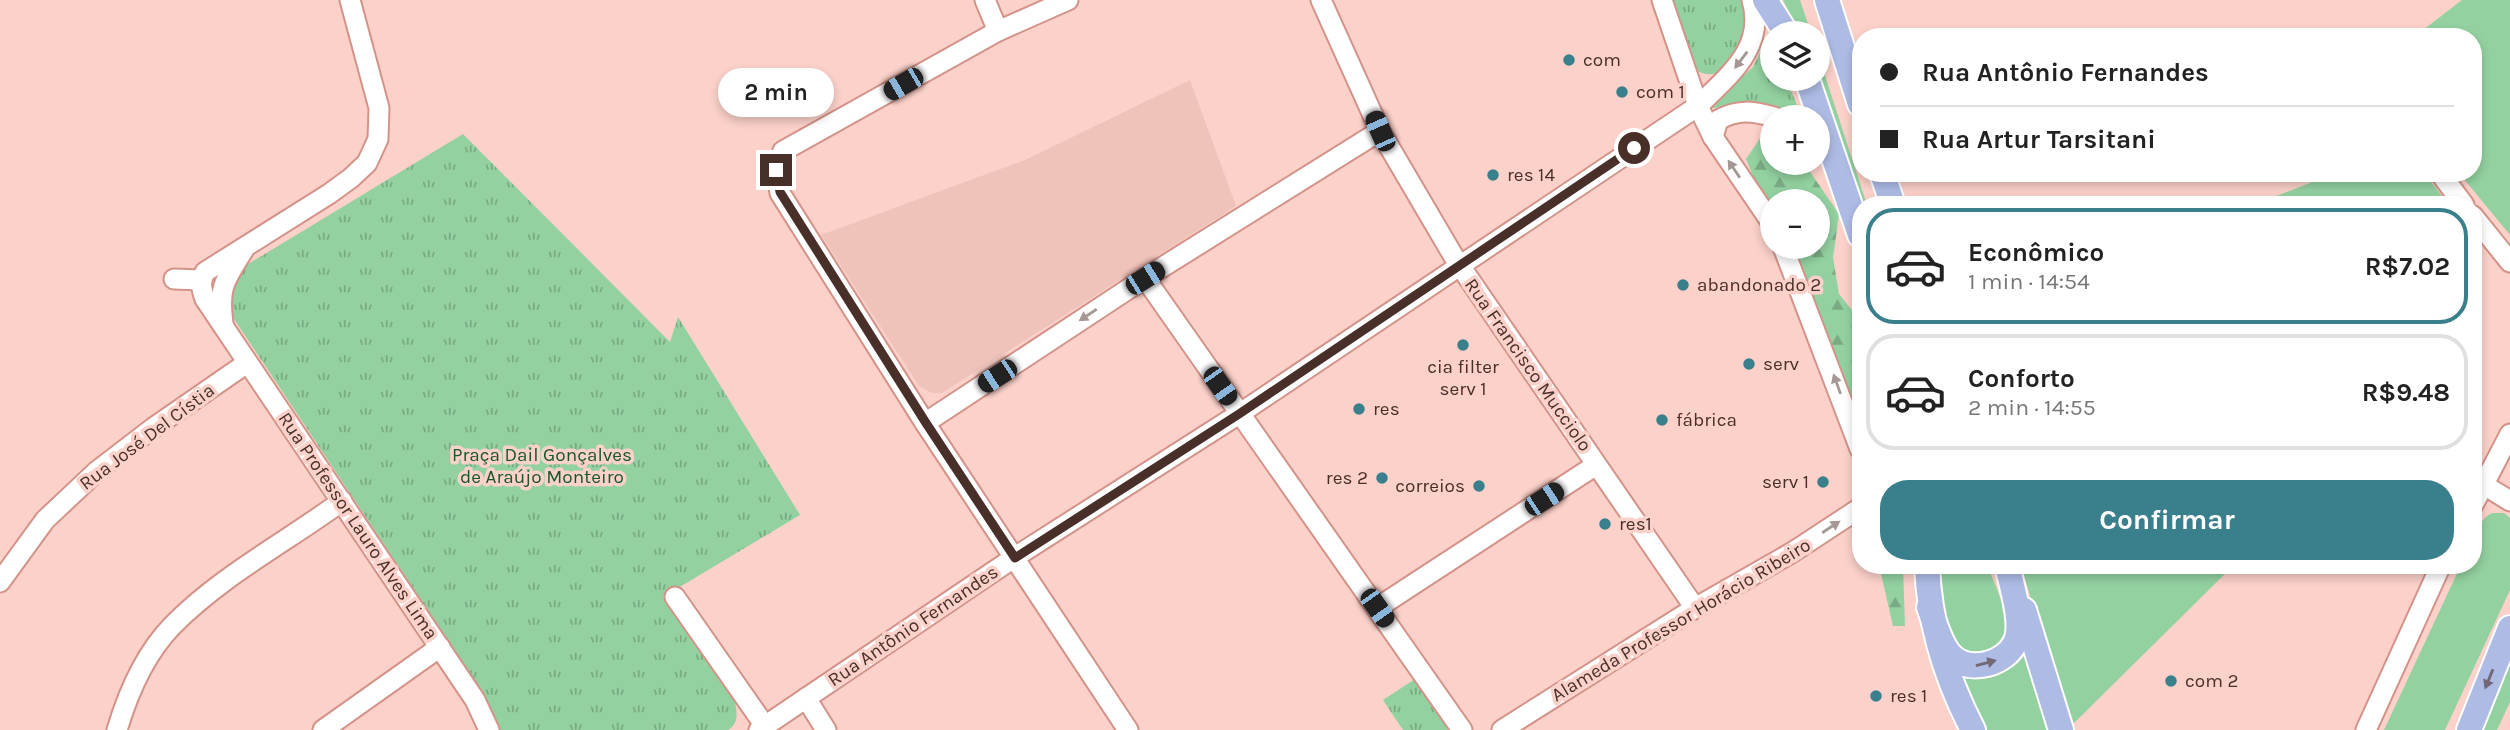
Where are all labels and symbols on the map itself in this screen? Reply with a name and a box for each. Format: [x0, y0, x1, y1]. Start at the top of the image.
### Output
place label: com [1583, 49, 1621, 71]
one-way arrow [1734, 50, 1749, 68]
marker: com [1561, 52, 1577, 68]
car [880, 64, 927, 104]
callout: 2 min [718, 68, 834, 118]
place label: com 1 [1636, 81, 1685, 103]
marker: com 1 [1614, 84, 1630, 100]
car [1362, 108, 1399, 154]
route start [1618, 132, 1650, 164]
route end [760, 154, 792, 186]
one-way arrow [1727, 160, 1741, 178]
place label: res 14 [1507, 164, 1555, 186]
marker: res 14 [1485, 167, 1501, 183]
car [1122, 258, 1169, 298]
street label: Rua Francisco Mucciolo [1460, 274, 1596, 456]
place label: abandonado 2 [1697, 274, 1821, 296]
marker: abandonado 2 [1675, 277, 1691, 293]
one-way arrow [1079, 308, 1097, 322]
marker: cia filter serv 1 [1455, 337, 1471, 353]
place label: serv [1763, 353, 1800, 375]
car [974, 356, 1021, 396]
place label: cia filter serv 1 [1427, 356, 1499, 400]
marker: serv [1741, 356, 1757, 372]
car [1200, 363, 1241, 409]
one-way arrow [1831, 374, 1842, 395]
street label: Rua José Del Cístia [75, 379, 219, 495]
place label: res [1373, 398, 1400, 420]
marker: res [1351, 401, 1367, 417]
street label: Rua Professor Lauro Alves Lima [274, 408, 442, 644]
place label: fábrica [1676, 409, 1737, 431]
marker: fábrica [1654, 412, 1670, 428]
park label: Praça Dail Gonçalves de Araújo Monteiro [452, 444, 632, 488]
place label: res 2 [1326, 467, 1368, 489]
marker: res 2 [1374, 470, 1390, 486]
place label: serv 1 [1762, 471, 1809, 493]
marker: serv 1 [1815, 474, 1831, 490]
place label: correios [1395, 475, 1465, 497]
marker: correios [1471, 478, 1487, 494]
car [1521, 479, 1568, 519]
place label: res1 [1619, 513, 1652, 535]
marker: res1 [1597, 516, 1613, 532]
one-way arrow [1821, 521, 1841, 534]
street label: Alameda Professor Horácio Ribeiro [1548, 534, 1814, 706]
street label: Rua Antônio Fernandes [824, 561, 1002, 691]
car [1357, 585, 1398, 631]
one-way arrow [1975, 657, 1997, 668]
one-way arrow [2484, 669, 2495, 690]
place label: com 2 [2185, 670, 2239, 692]
marker: com 2 [2163, 673, 2179, 689]
place label: res 1 [1890, 685, 1927, 707]
marker: res 1 [1868, 688, 1884, 704]

